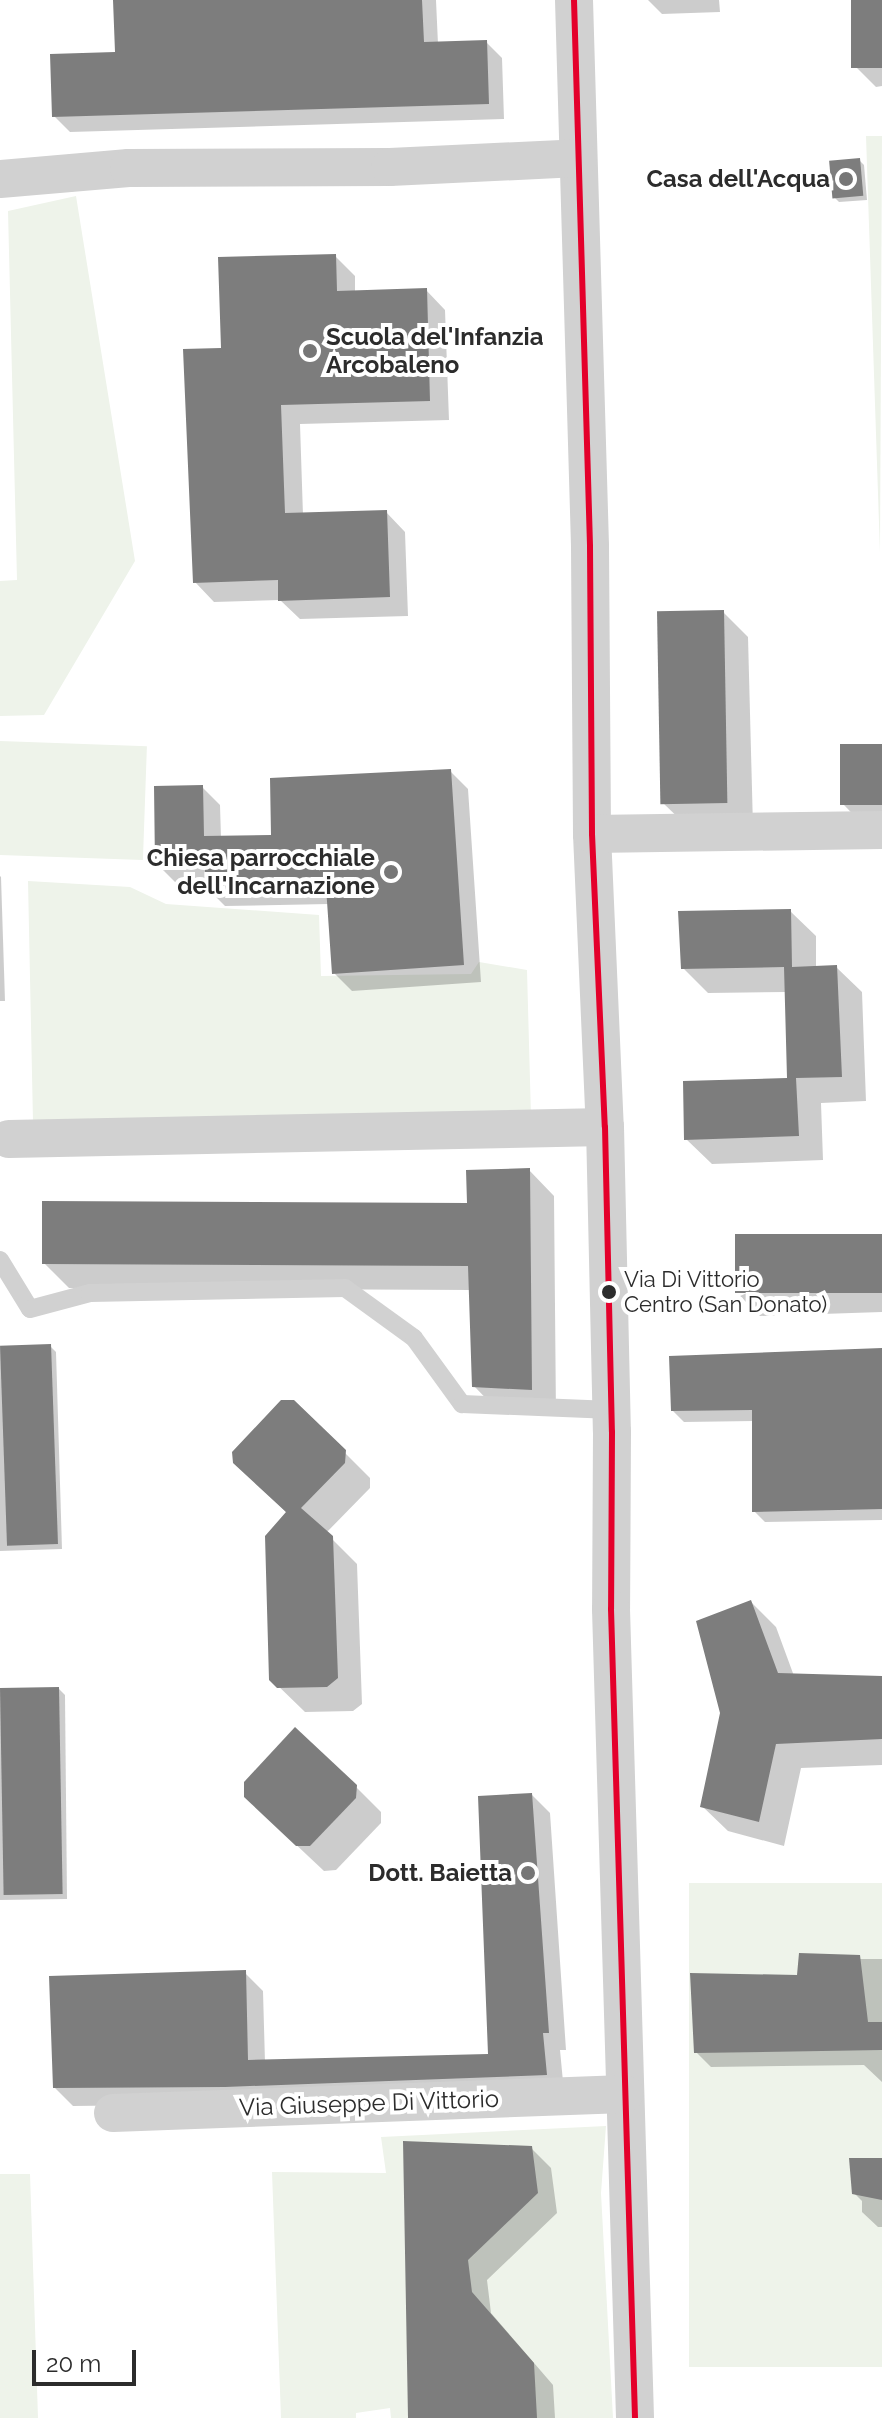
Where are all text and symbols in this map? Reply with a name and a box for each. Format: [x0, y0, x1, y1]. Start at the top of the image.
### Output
place label: Casa dell'Acqua [647, 165, 830, 193]
marker: Casa dell'Acqua [837, 170, 855, 188]
place label: Scuola del'Infanzia Arcobaleno [326, 323, 544, 379]
marker: Scuola del'Infanzia Arcobaleno [301, 342, 319, 360]
place label: Chiesa parrocchiale dell'Incarnazione [147, 844, 375, 900]
marker: Chiesa parrocchiale dell'Incarnazione [382, 863, 400, 881]
place label: Via Di Vittorio Centro (San Donato) [624, 1266, 827, 1318]
marker: Via Di Vittorio Centro (San Donato) [601, 1284, 617, 1300]
place label: Dott. Baietta [368, 1859, 512, 1887]
marker: Dott. Baietta [519, 1864, 537, 1882]
street label: Via Giuseppe Di Vittorio [238, 2084, 500, 2122]
scale bar [36, 2334, 140, 2384]
text: 20 m [46, 2349, 101, 2378]

